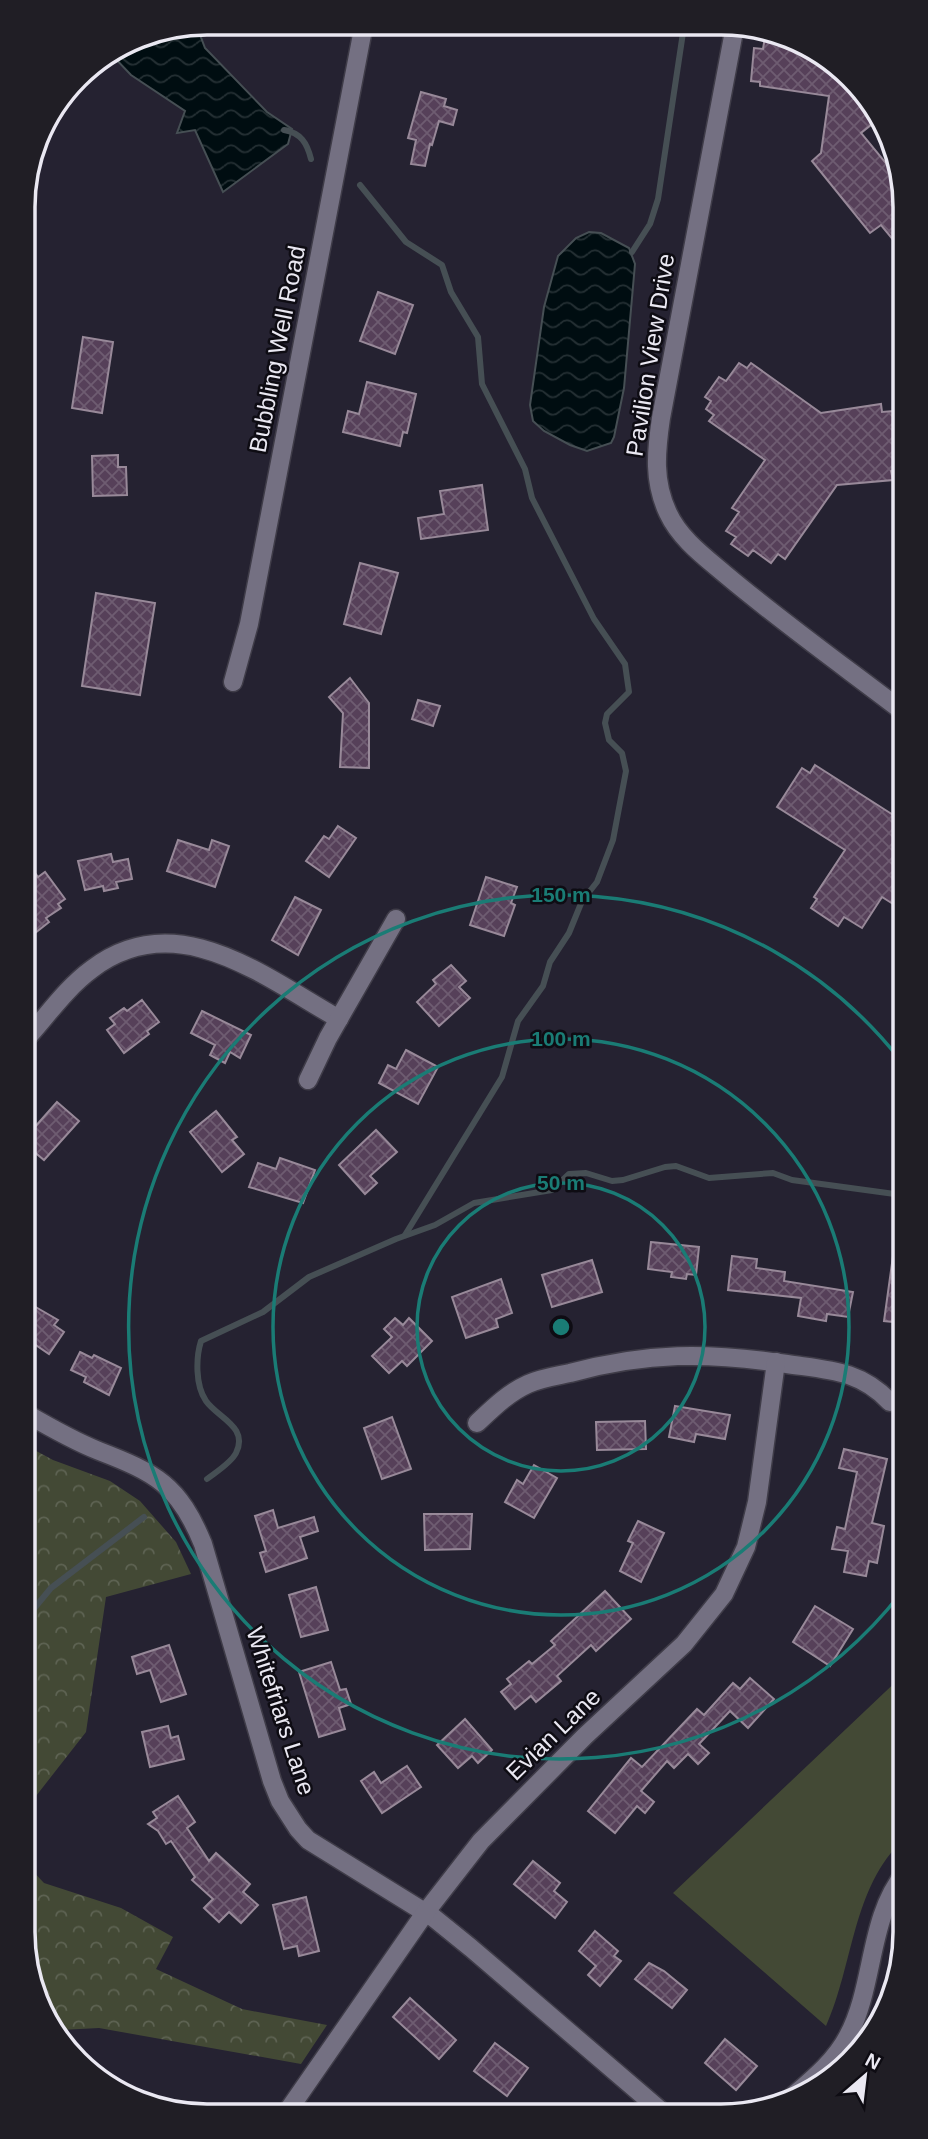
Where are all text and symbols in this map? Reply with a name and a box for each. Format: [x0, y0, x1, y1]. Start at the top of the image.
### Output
street label: Bubbling Well Road [244, 243, 310, 455]
street label: Pavilion View Drive [621, 252, 679, 458]
text: 150 m [531, 883, 591, 906]
text: 100 m [531, 1027, 591, 1050]
text: 50 m [537, 1171, 585, 1194]
centre of rings [549, 1315, 573, 1339]
street label: Whitefriars Lane [241, 1624, 321, 1798]
street label: Evian Lane [500, 1683, 606, 1785]
north arrow [830, 2041, 900, 2111]
text: N [862, 2049, 884, 2074]

